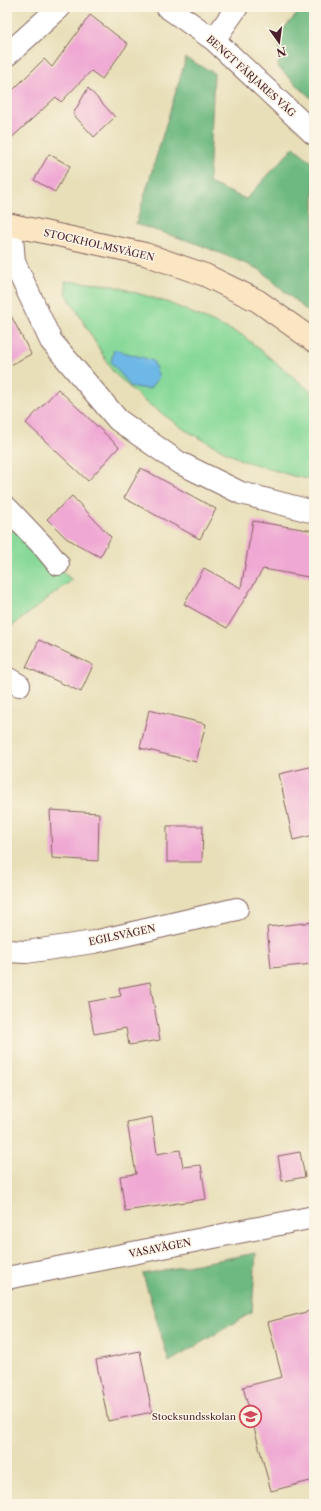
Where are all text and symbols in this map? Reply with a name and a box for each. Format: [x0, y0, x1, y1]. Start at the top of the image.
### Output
north arrow [259, 22, 299, 62]
street label: BENGT FÄRJARES VÄG [204, 33, 298, 119]
street label: STOCKHOLMSVÄGEN [42, 226, 156, 264]
street label: EGILSVÄGEN [87, 922, 157, 948]
street label: VASAVÄGEN [127, 1236, 192, 1261]
school or university icon: Stocksundsskolan [238, 1403, 264, 1429]
place label: Stocksundsskolan [152, 1410, 237, 1423]

